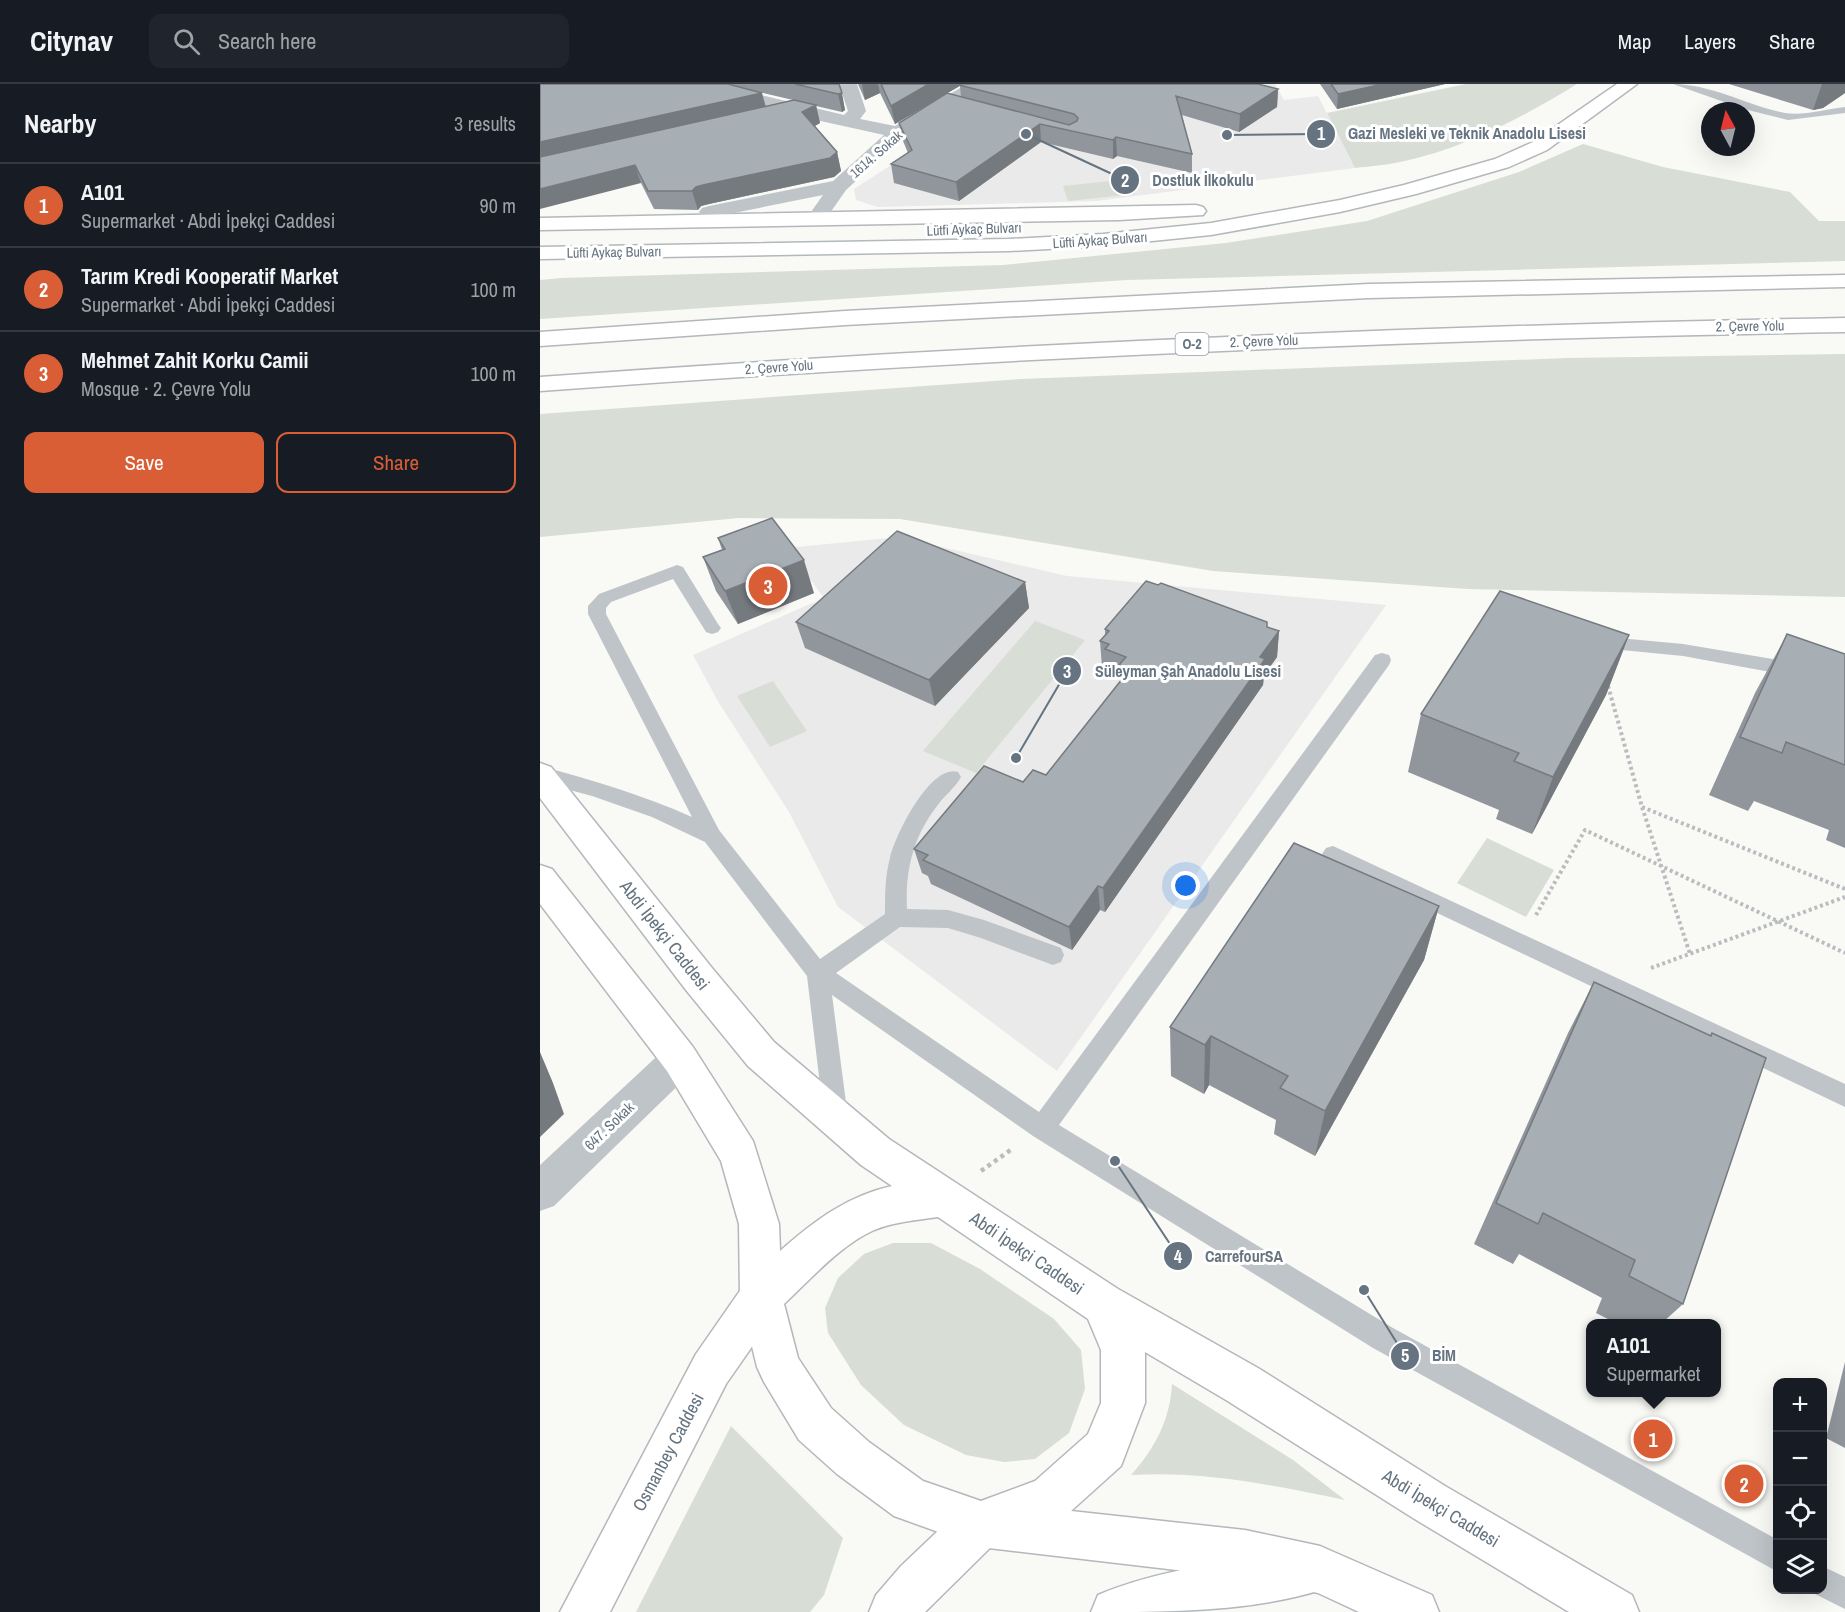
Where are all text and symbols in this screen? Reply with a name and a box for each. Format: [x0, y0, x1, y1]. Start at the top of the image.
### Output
search box [149, 14, 569, 68]
text: Citynav [30, 22, 113, 60]
icon: search [170, 25, 203, 58]
text: Search here [218, 26, 316, 56]
text: Map [1618, 27, 1651, 56]
text: Layers [1684, 27, 1736, 56]
text: Share [1769, 27, 1815, 56]
north arrow [1701, 102, 1755, 156]
text: Nearby [24, 106, 96, 141]
text: 3 results [454, 110, 516, 137]
callout: Gazi Mesleki ve Teknik Anadolu Lisesi [1306, 117, 1598, 151]
text: 1 [1317, 121, 1326, 146]
text: Gazi Mesleki ve Teknik Anadolu Lisesi [1348, 122, 1586, 144]
street label: 1614. Sokak [846, 126, 906, 182]
callout: Dostluk İlkokulu [1110, 163, 1265, 197]
text: 2 [1121, 168, 1129, 193]
text: Dostluk İlkokulu [1152, 169, 1254, 191]
text: A101 [81, 177, 124, 207]
text: 1 [39, 192, 48, 219]
text: 90 m [480, 192, 516, 219]
text: Supermarket · Abdi İpekçi Caddesi [81, 207, 335, 234]
street label: Lütfi Aykaç Bulvarı [926, 218, 1022, 240]
street label: Lüfti Aykaç Bulvarı [1052, 228, 1148, 252]
street label: Lüfti Aykaç Bulvarı [566, 242, 662, 262]
text: Tarım Kredi Kooperatif Market [81, 261, 338, 291]
text: 2 [39, 276, 48, 303]
text: 100 m [470, 276, 516, 303]
text: Supermarket · Abdi İpekçi Caddesi [81, 291, 335, 318]
street label: 2. Çevre Yolu [1716, 316, 1784, 336]
street label: 2. Çevre Yolu [1229, 331, 1299, 351]
road number: O-2 [1176, 333, 1208, 355]
text: Mehmet Zahit Korku Camii [81, 345, 309, 375]
street label: 2. Çevre Yolu [744, 356, 814, 378]
text: 3 [39, 360, 48, 387]
text: 100 m [470, 360, 516, 387]
text: Mosque · 2. Çevre Yolu [81, 375, 251, 402]
button: Save [24, 432, 264, 493]
button: Share [276, 432, 516, 493]
pin: 3 [748, 564, 788, 608]
callout: Süleyman Şah Anadolu Lisesi [1052, 654, 1293, 688]
text: 3 [1063, 659, 1071, 684]
text: Süleyman Şah Anadolu Lisesi [1095, 660, 1281, 682]
your location [1171, 871, 1200, 900]
street label: Abdi İpekçi Caddesi [614, 874, 716, 995]
street label: 647. Sokak [580, 1096, 639, 1155]
street label: Abdi İpekçi Caddesi [964, 1205, 1089, 1301]
callout: CarrefourSA [1163, 1239, 1295, 1273]
text: 4 [1174, 1244, 1183, 1269]
text: CarrefourSA [1205, 1245, 1284, 1267]
popup [1586, 1319, 1721, 1397]
text: A101 [1607, 1330, 1650, 1360]
callout: BİM [1390, 1339, 1468, 1373]
text: 5 [1401, 1343, 1409, 1368]
text: BİM [1432, 1344, 1456, 1366]
text: Supermarket [1607, 1360, 1700, 1387]
map controls [1773, 1378, 1827, 1594]
button: + [1773, 1378, 1827, 1432]
street label: Osmanbey Caddesi [626, 1389, 710, 1515]
pin: 1 [1634, 1416, 1672, 1462]
button: − [1773, 1432, 1827, 1486]
pin: 2 [1724, 1462, 1764, 1506]
street label: Abdi İpekçi Caddesi [1377, 1463, 1504, 1553]
button: locate [1773, 1486, 1827, 1540]
button: layers [1773, 1540, 1827, 1594]

